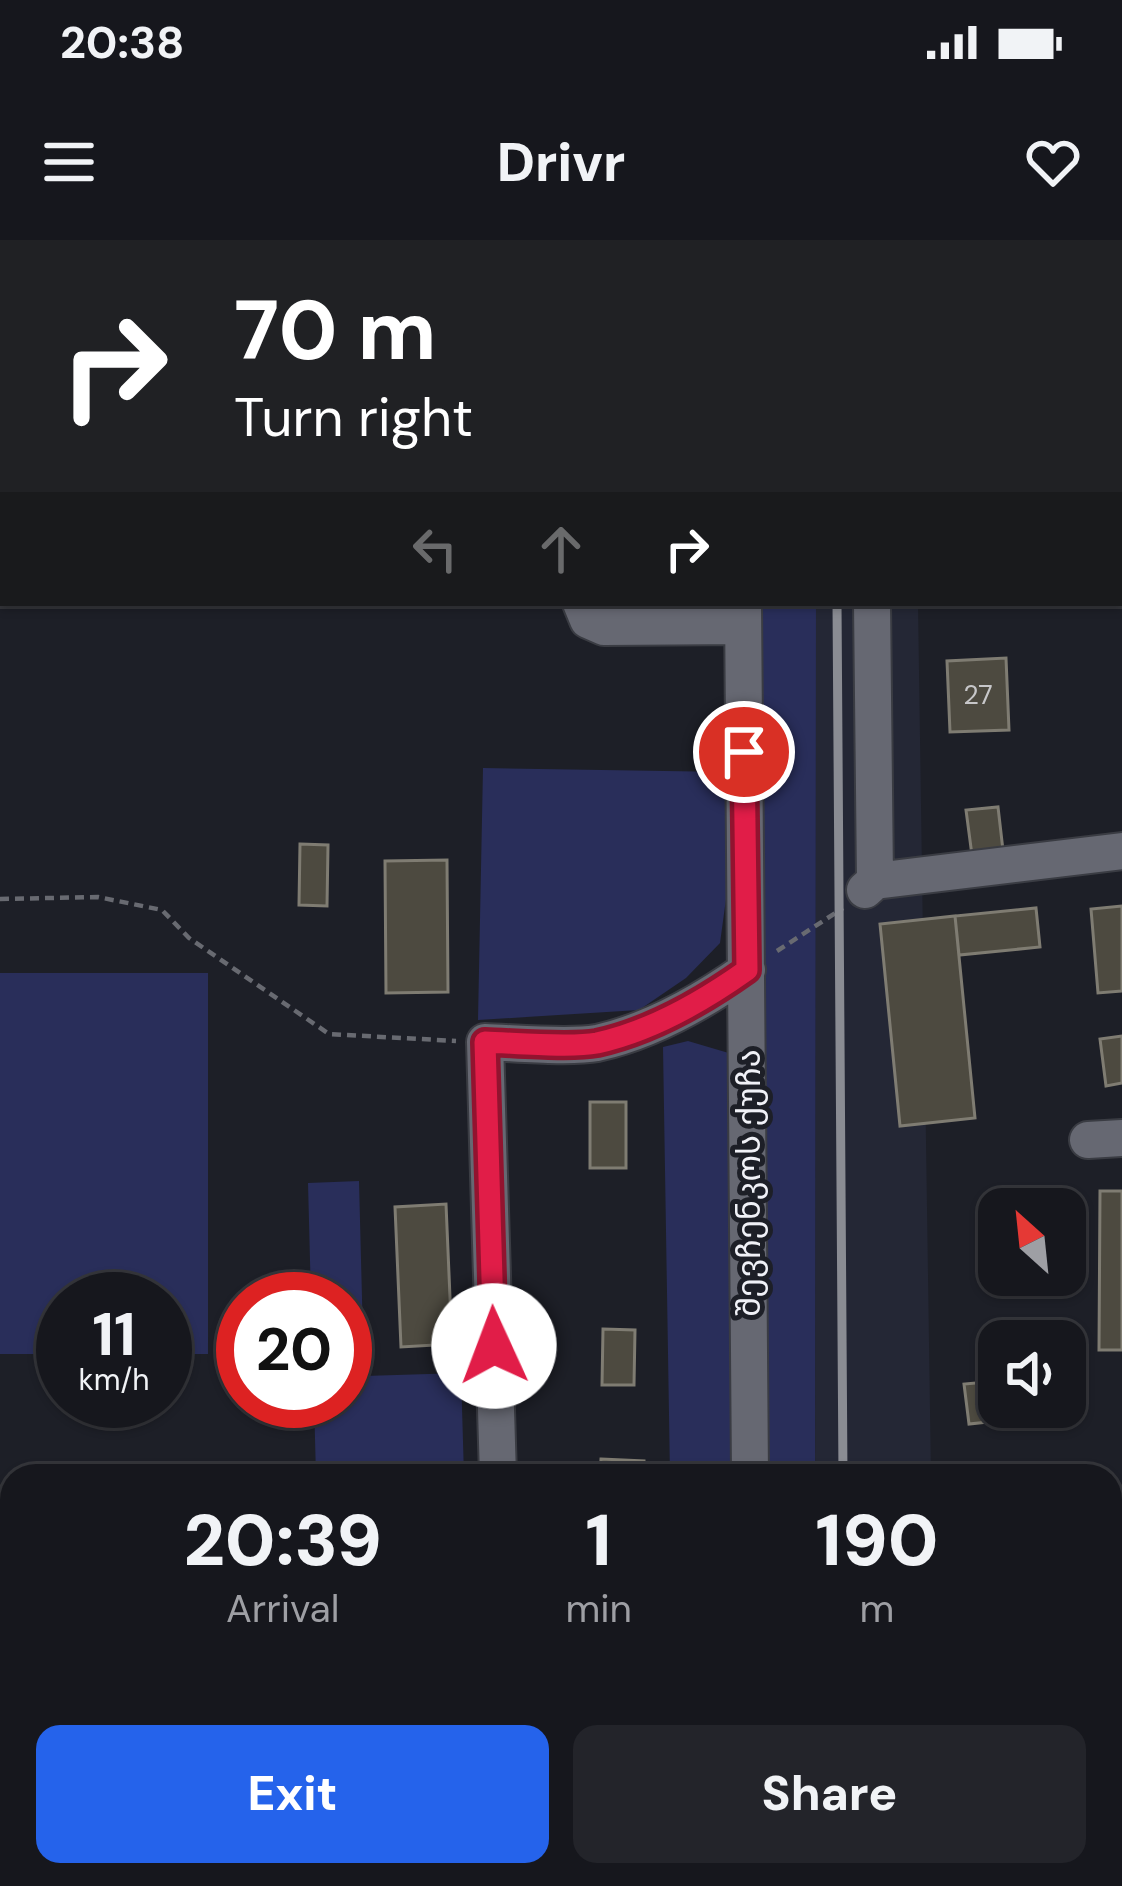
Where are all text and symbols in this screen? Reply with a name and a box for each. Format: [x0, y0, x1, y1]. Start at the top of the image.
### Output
text: 20:38 [60, 13, 185, 72]
text: Drivr [497, 127, 625, 198]
icon: menu [36, 129, 102, 195]
icon: heart [1020, 129, 1086, 195]
text: 70 m [234, 276, 437, 385]
icon: right [36, 288, 192, 444]
text: Turn right [234, 382, 473, 453]
icon: left [402, 516, 468, 582]
icon: ahead [528, 516, 594, 582]
icon: right [654, 516, 720, 582]
house number: 27 [963, 677, 993, 712]
pin [693, 701, 795, 803]
icon: arrive [711, 719, 777, 785]
street label: შევჩენკოს ქუჩა [727, 1049, 770, 1317]
north arrow [978, 1188, 1086, 1296]
map controls [978, 1188, 1086, 1428]
speed limit sign: 20 [216, 1272, 372, 1428]
position arrow [431, 1283, 557, 1409]
text: 11 [92, 1295, 136, 1374]
button: sound [978, 1320, 1086, 1428]
text: km/h [79, 1360, 149, 1399]
text: 20:39 [183, 1494, 382, 1587]
text: 1 [585, 1494, 612, 1587]
text: 190 [815, 1494, 938, 1587]
text: Arrival [226, 1583, 340, 1634]
text: min [565, 1583, 632, 1634]
text: m [860, 1583, 894, 1634]
button: Exit [36, 1725, 549, 1863]
button: Share [573, 1725, 1086, 1863]

